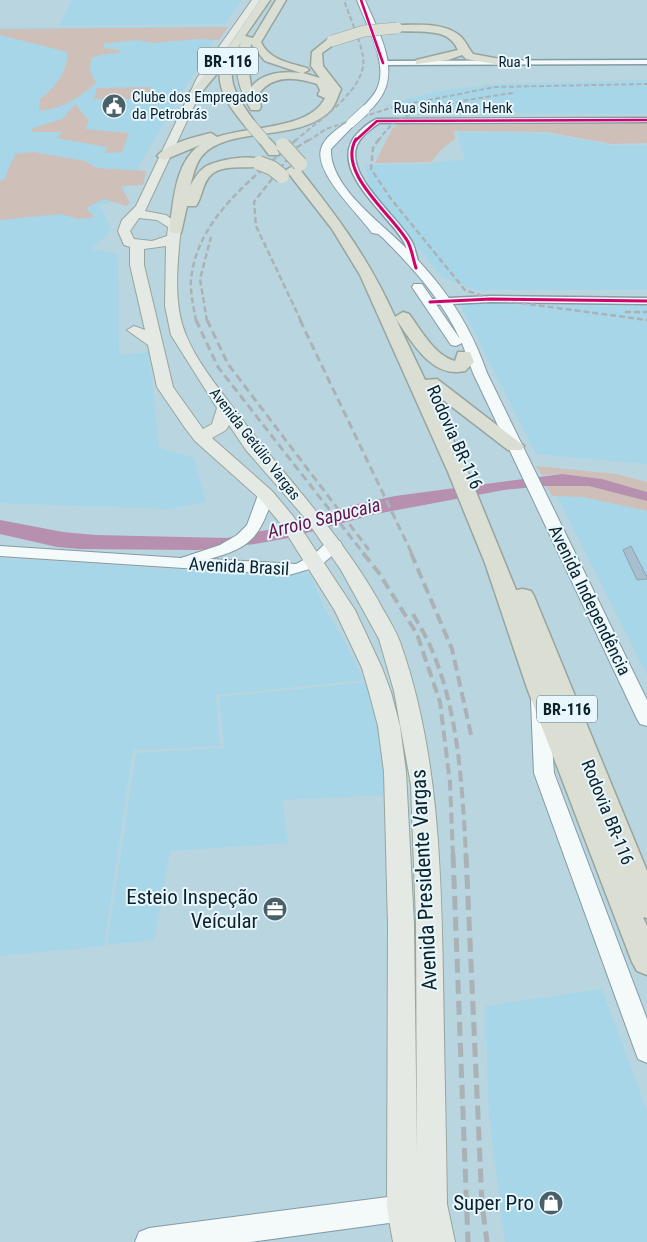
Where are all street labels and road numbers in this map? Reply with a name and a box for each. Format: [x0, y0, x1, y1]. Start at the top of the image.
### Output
road number: BR-116 [198, 48, 258, 74]
street label: Rua 1 [498, 53, 532, 71]
street label: Rua Sinhá Ana Henk [393, 99, 513, 117]
street label: Rodovia BR-116 [423, 382, 487, 492]
street label: Avenida Getúlio Vargas [206, 384, 304, 504]
street label: Avenida Independência [545, 522, 635, 678]
street label: Avenida Brasil [188, 553, 290, 579]
road number: BR-116 [537, 696, 597, 722]
street label: Rodovia BR-116 [577, 756, 639, 868]
street label: Avenida Presidente Vargas [406, 769, 442, 991]

